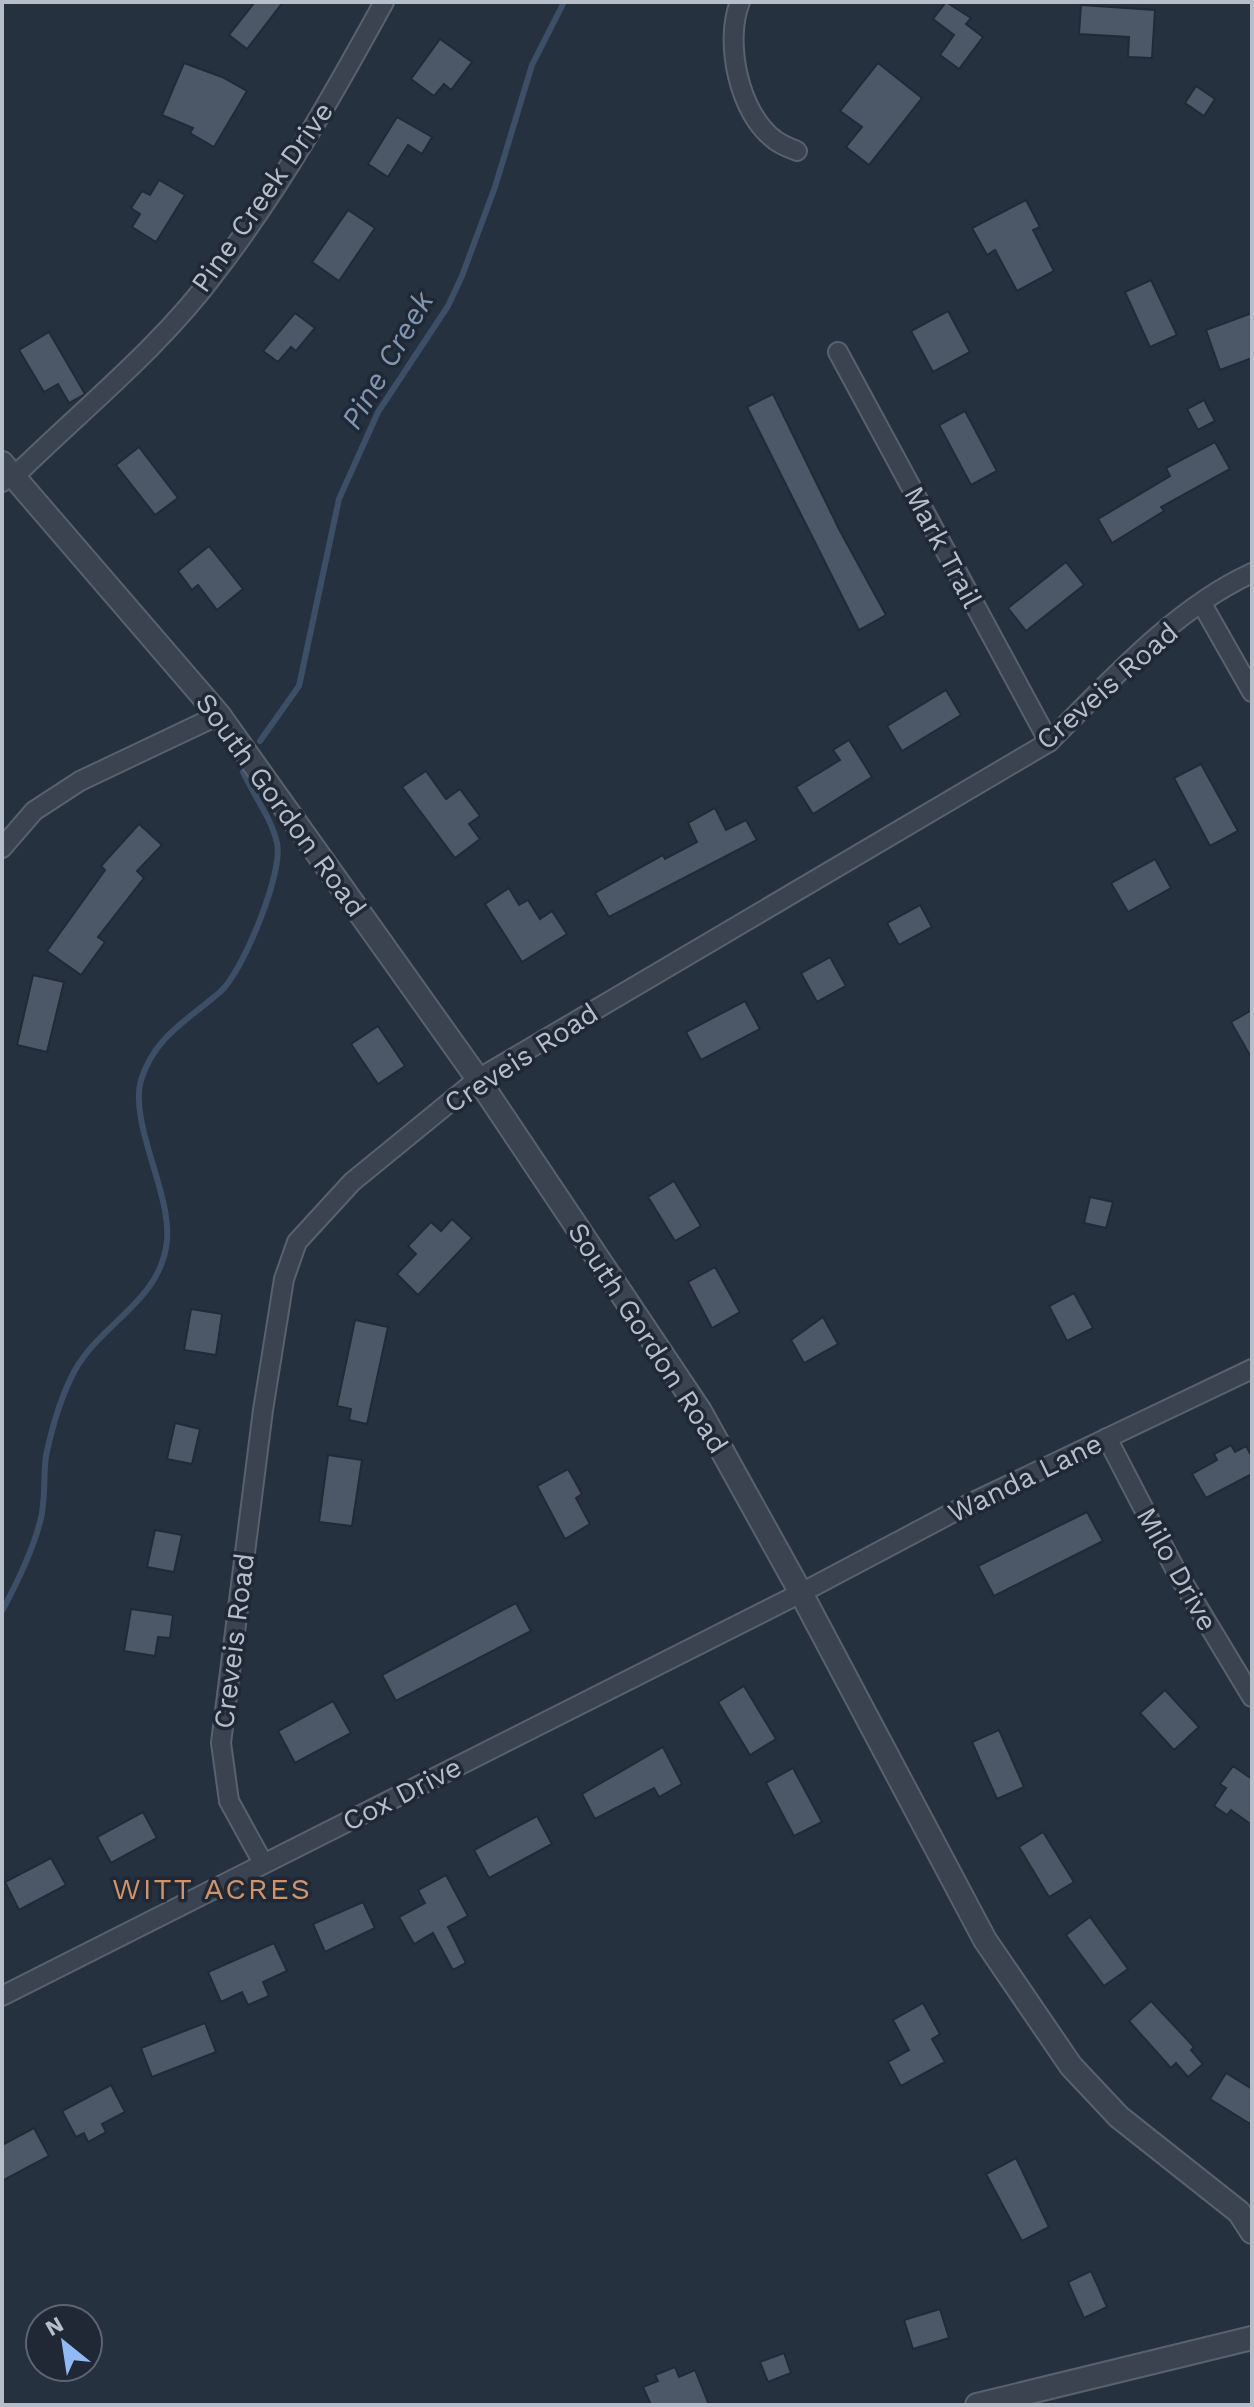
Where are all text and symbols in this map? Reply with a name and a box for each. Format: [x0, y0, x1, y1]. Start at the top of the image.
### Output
street label: Pine Creek Drive [184, 96, 340, 298]
water label: Pine Creek [334, 284, 441, 435]
street label: Mark Trail [897, 481, 989, 614]
street label: Creveis Road [1029, 616, 1185, 756]
street label: South Gordon Road [189, 687, 373, 923]
street label: Creveis Road [438, 996, 604, 1120]
street label: South Gordon Road [561, 1217, 735, 1459]
street label: Wanda Lane [943, 1426, 1107, 1530]
street label: Milo Drive [1130, 1502, 1224, 1636]
street label: Creveis Road [207, 1551, 261, 1731]
street label: Cox Drive [337, 1750, 467, 1838]
district label: WITT ACRES [112, 1871, 312, 1906]
north arrow [24, 2303, 104, 2383]
text: N [41, 2311, 68, 2341]

